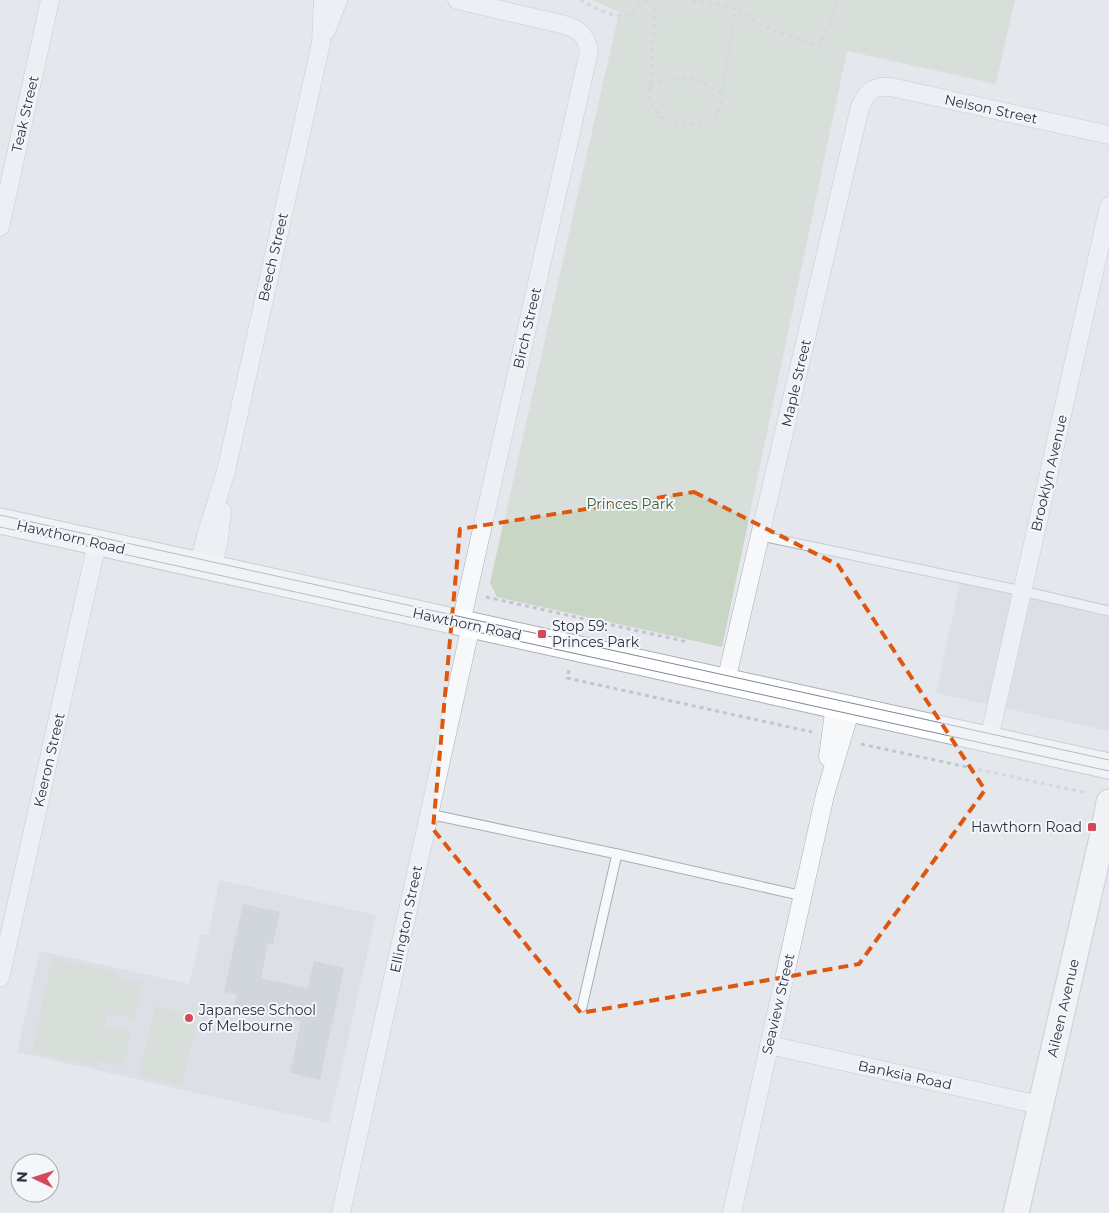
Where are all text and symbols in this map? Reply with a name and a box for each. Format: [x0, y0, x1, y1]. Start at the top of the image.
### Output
street label: Teak Street [7, 74, 43, 154]
street label: Nelson Street [943, 90, 1039, 128]
street label: Beech Street [254, 210, 292, 303]
street label: Birch Street [509, 285, 545, 370]
street label: Maple Street [777, 337, 815, 429]
street label: Brooklyn Avenue [1027, 413, 1071, 533]
park label: Princes Park [586, 495, 674, 513]
street label: Hawthorn Road [15, 516, 127, 558]
street label: Hawthorn Road [411, 604, 523, 644]
place label: Stop 59: Princes Park [552, 617, 640, 651]
marker: Stop 59: Princes Park [536, 628, 548, 640]
street label: Keeron Street [29, 711, 69, 809]
place label: Hawthorn Road [971, 818, 1082, 836]
marker: Hawthorn Road [1086, 821, 1098, 833]
street label: Ellington Street [386, 863, 426, 974]
street label: Seaview Street [758, 952, 798, 1056]
street label: Aileen Avenue [1043, 957, 1083, 1059]
place label: Japanese School of Melbourne [198, 1001, 316, 1035]
marker: Japanese School of Melbourne [183, 1012, 195, 1024]
street label: Banksia Road [856, 1056, 954, 1094]
north arrow [10, 1153, 60, 1203]
text: N [13, 1171, 31, 1183]

